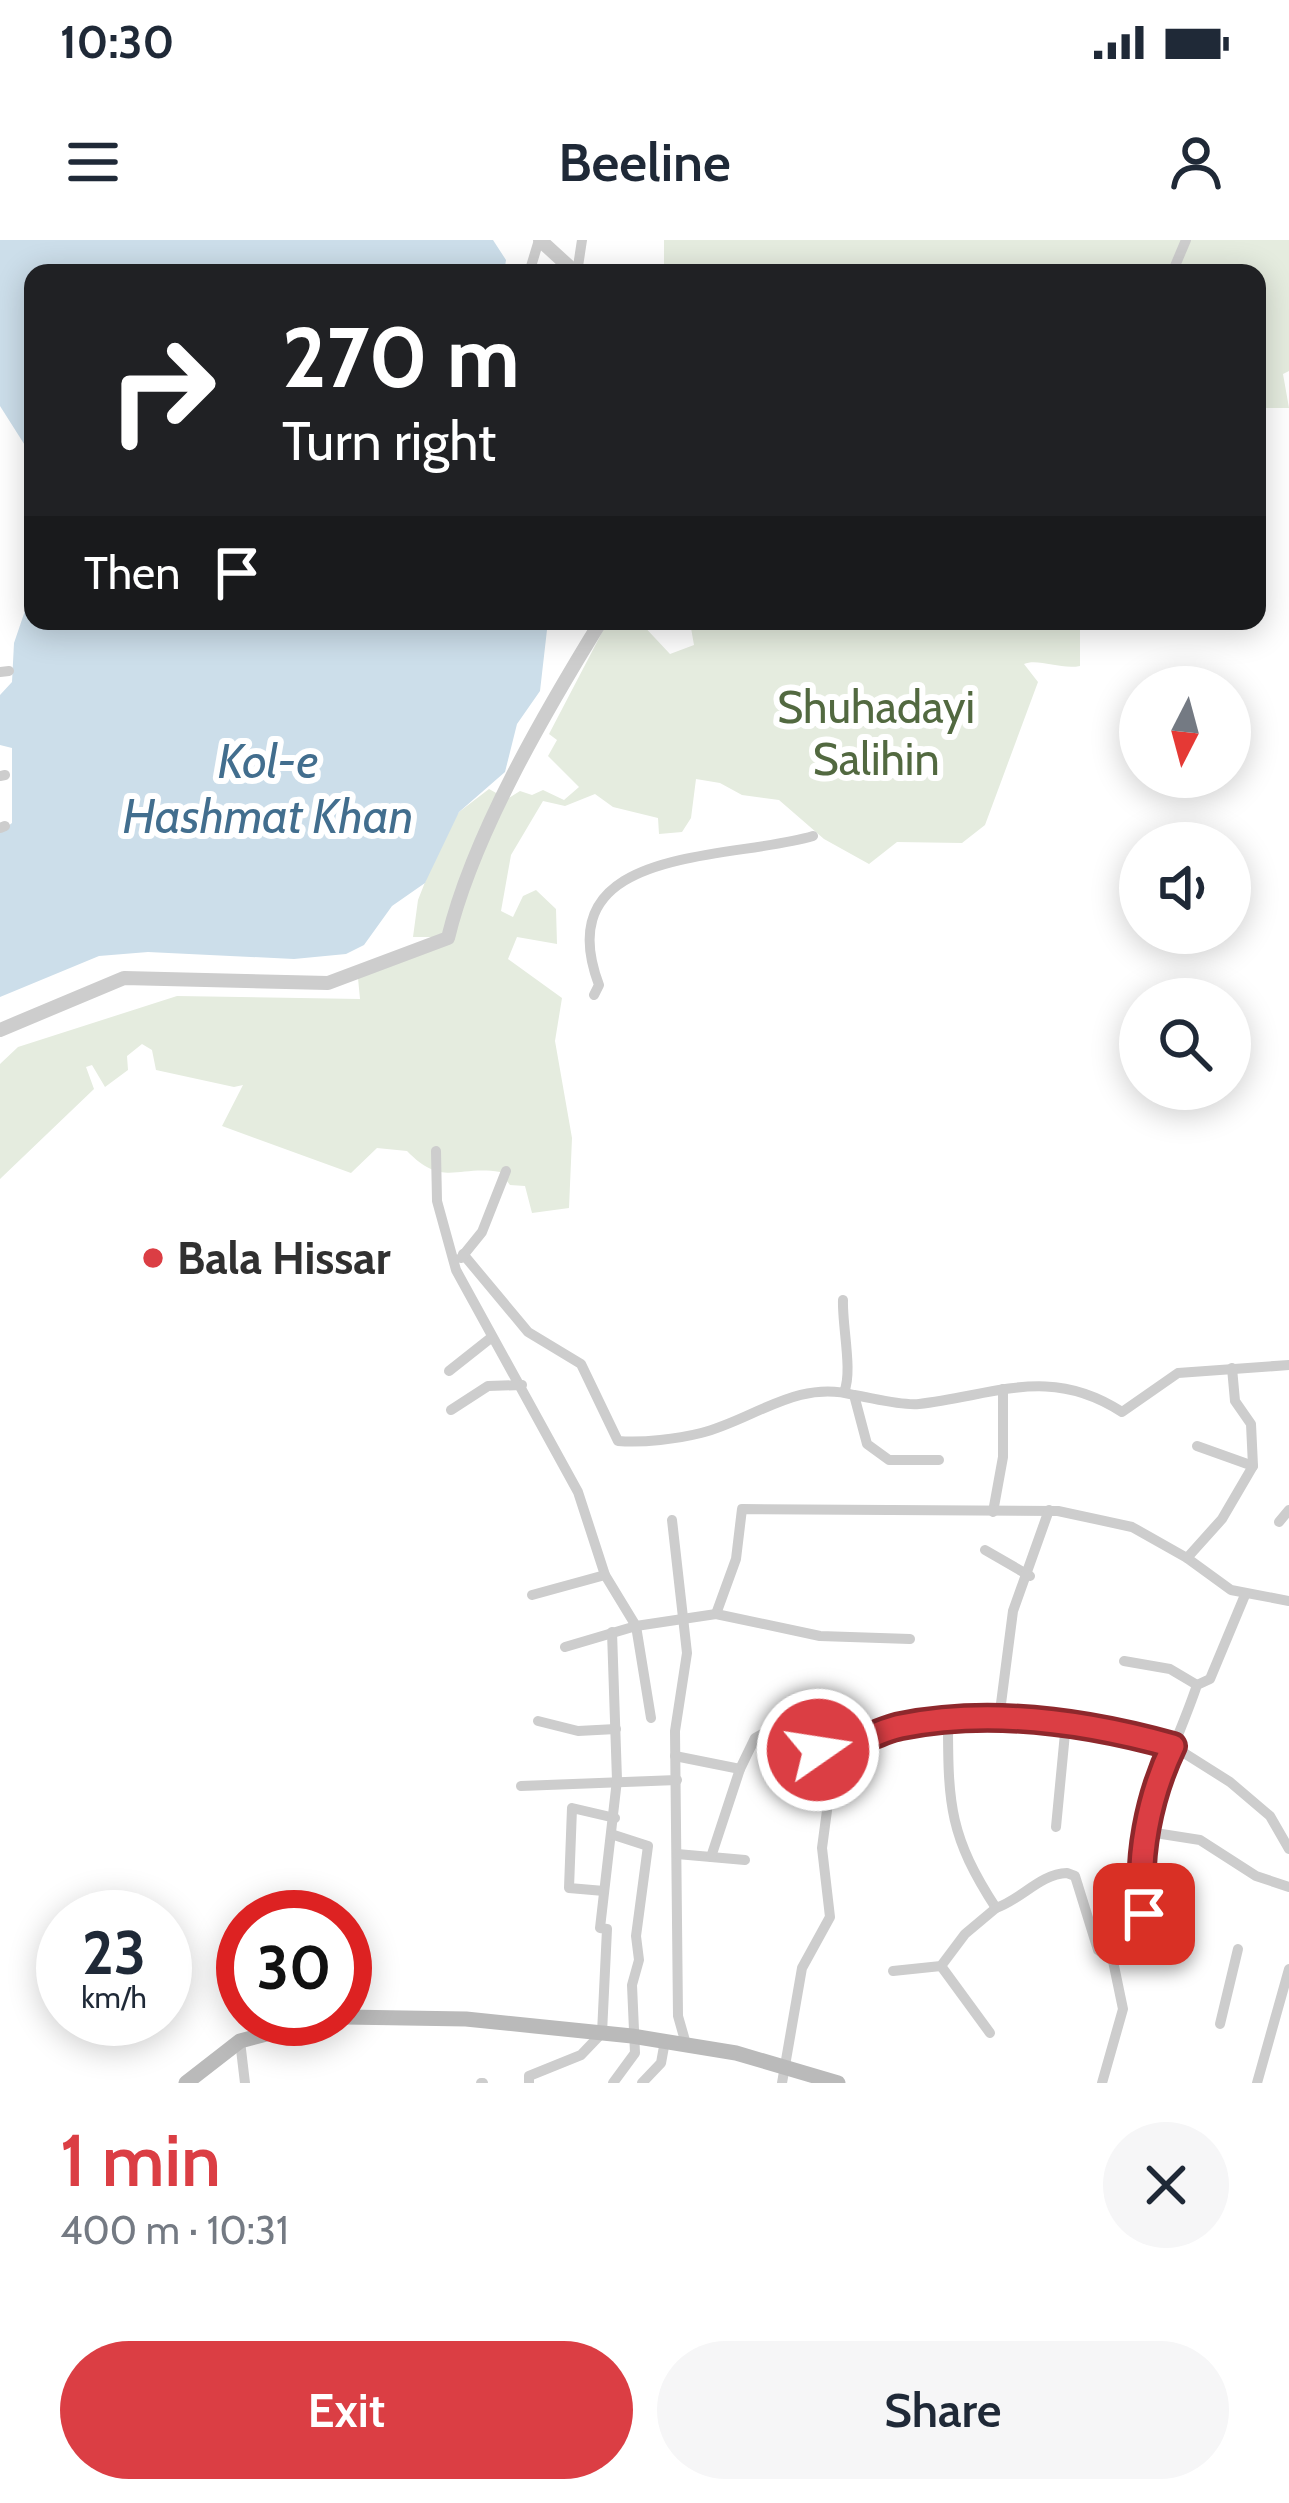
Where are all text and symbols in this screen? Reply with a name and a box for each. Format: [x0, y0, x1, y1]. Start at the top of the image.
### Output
text: 10:30 [60, 15, 174, 69]
icon: menu [60, 129, 126, 195]
text: Beeline [558, 129, 731, 195]
icon: person [1163, 129, 1229, 195]
text: 270 m [282, 306, 520, 408]
icon: right [84, 312, 240, 468]
text: Turn right [282, 408, 496, 474]
icon: arrive [204, 540, 270, 606]
text: Then [84, 546, 180, 600]
north arrow [1119, 666, 1251, 798]
map controls [1119, 666, 1251, 1110]
park label: Shuhadayi Salihin [777, 680, 975, 786]
water label: Kol-e Hashmat Khan [122, 732, 414, 845]
button: sound [1119, 822, 1251, 954]
button: search [1119, 978, 1251, 1110]
place label: Bala Hissar [177, 1231, 391, 1285]
marker: Bala Hissar [140, 1245, 166, 1271]
position arrow [755, 1687, 881, 1813]
pin [1093, 1863, 1195, 1965]
icon: arrive [1111, 1881, 1177, 1947]
speed limit sign: 30 [216, 1890, 372, 2046]
text: 23 [82, 1916, 146, 1989]
text: km/h [81, 1979, 147, 2016]
text: 1 min [60, 2117, 221, 2204]
button: close [1103, 2122, 1229, 2248]
text: 400 m · 10:31 [60, 2206, 289, 2254]
button: Exit [60, 2341, 633, 2479]
button: Share [657, 2341, 1229, 2479]

